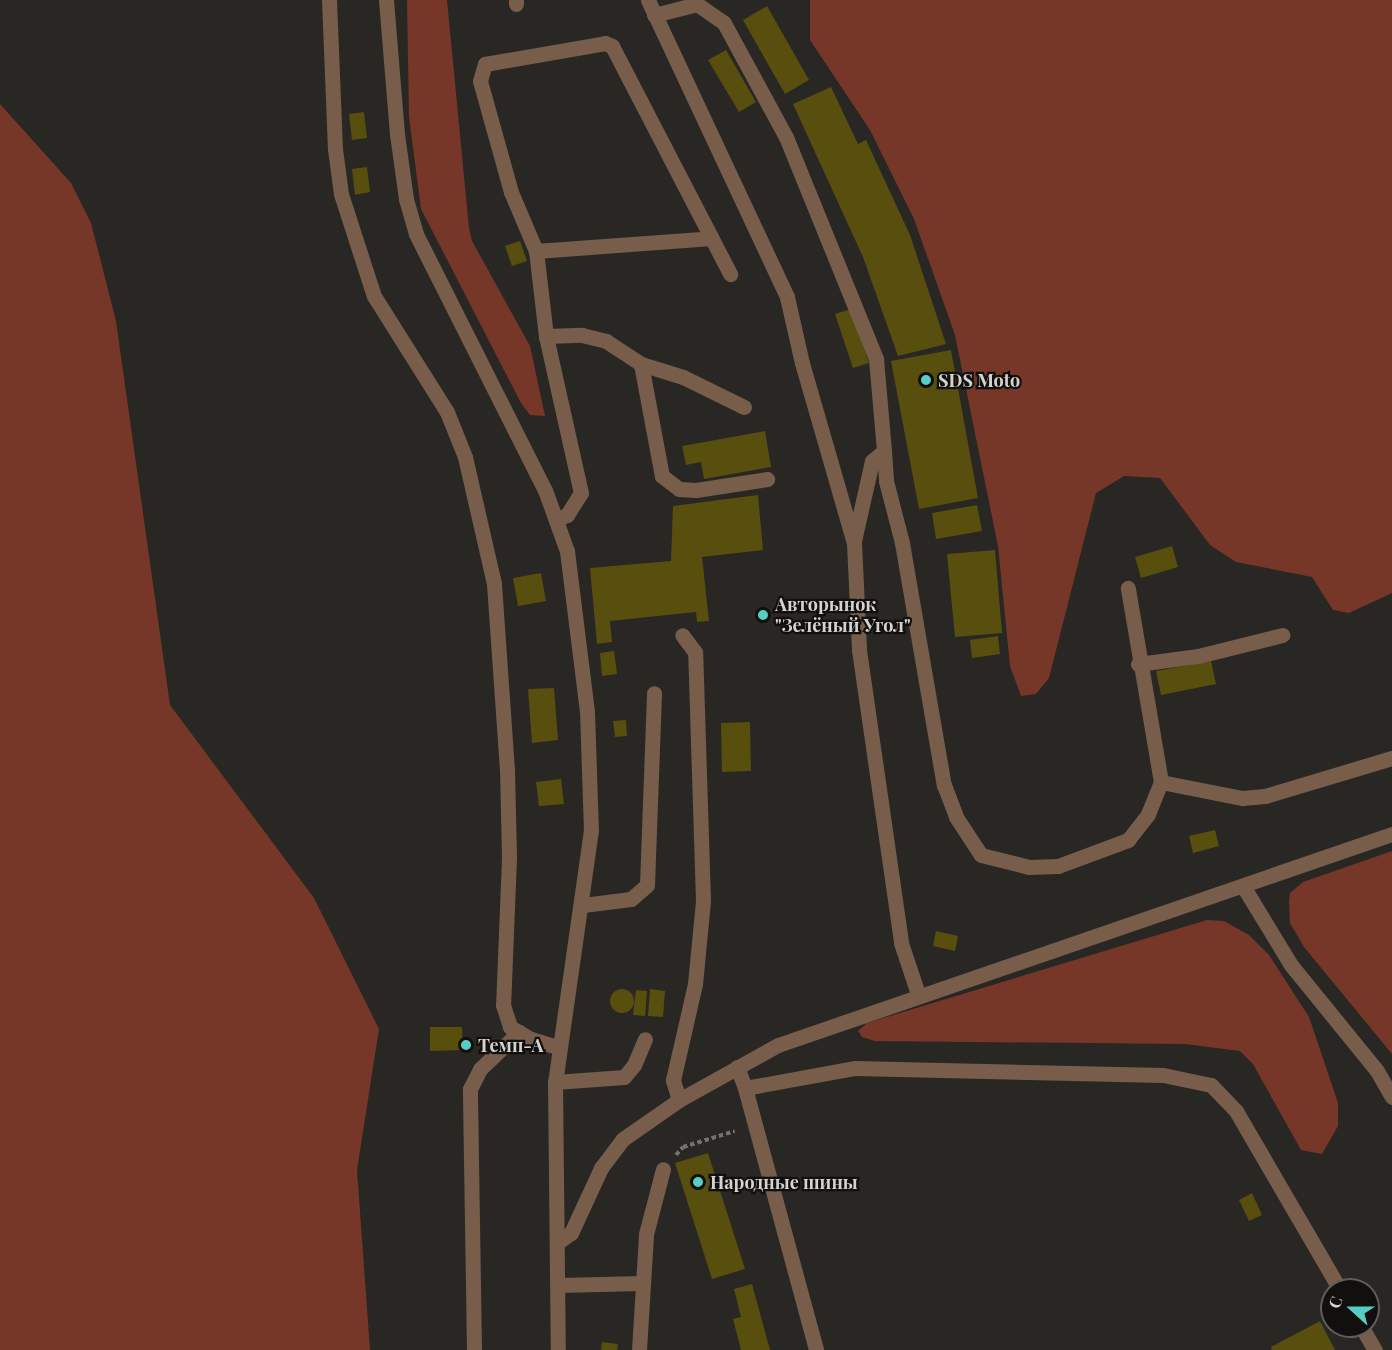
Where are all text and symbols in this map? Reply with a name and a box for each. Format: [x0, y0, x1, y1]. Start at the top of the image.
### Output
place label: SDS Moto [938, 369, 1020, 391]
marker: SDS Moto [919, 373, 933, 387]
place label: Авторынок "Зелёный Угол" [775, 594, 911, 636]
marker: Авторынок "Зелёный Угол" [756, 608, 770, 622]
place label: Темп-А [478, 1034, 544, 1056]
marker: Темп-А [459, 1038, 473, 1052]
place label: Народные шины [710, 1171, 858, 1193]
marker: Народные шины [691, 1175, 705, 1189]
north arrow [1320, 1278, 1380, 1338]
text: С [1323, 1293, 1346, 1311]

